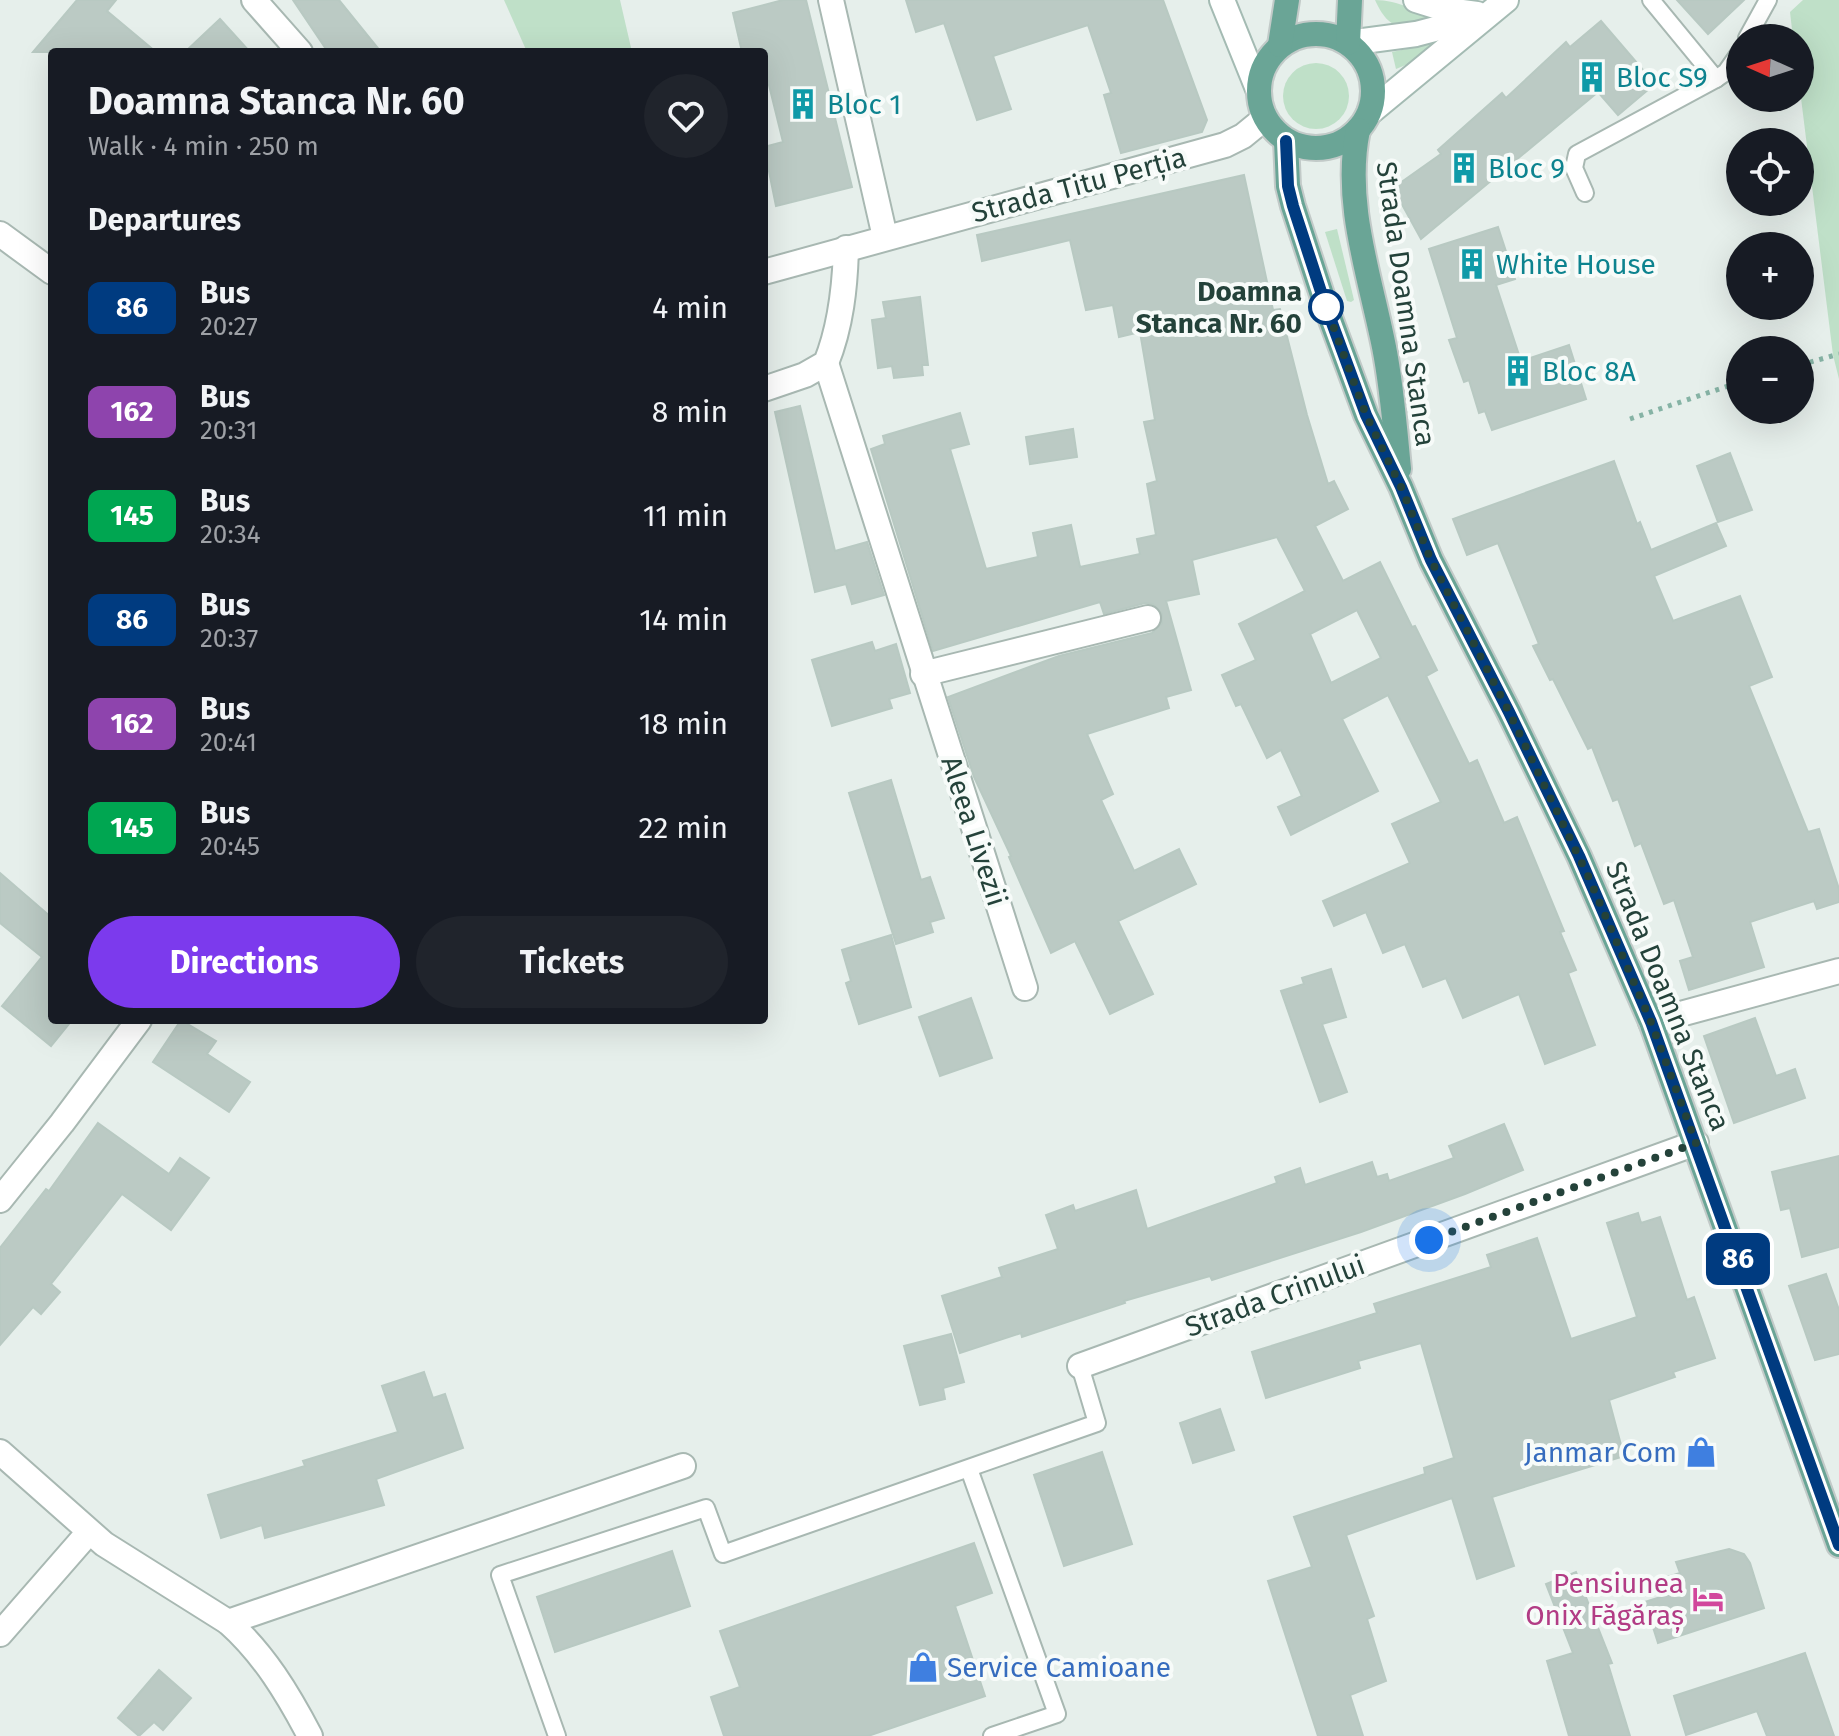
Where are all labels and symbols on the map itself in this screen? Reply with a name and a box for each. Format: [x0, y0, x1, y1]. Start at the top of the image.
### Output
north arrow [1726, 24, 1814, 112]
building icon: Bloc S9 [1575, 60, 1609, 94]
place label: Bloc S9 [1616, 61, 1708, 94]
building icon: Bloc 1 [786, 87, 820, 121]
place label: Bloc 1 [827, 88, 901, 121]
street label: Strada Titu Perția [968, 140, 1190, 230]
building icon: Bloc 9 [1447, 151, 1481, 185]
place label: Bloc 9 [1488, 152, 1565, 185]
street label: Strada Doamna Stanca [1370, 159, 1442, 449]
building icon: White House [1455, 247, 1489, 281]
place label: White House [1496, 248, 1656, 281]
place label: Doamna Stanca Nr. 60 [1136, 275, 1302, 340]
marker: Doamna Stanca Nr. 60 [1309, 290, 1343, 324]
building icon: Bloc 8A [1501, 354, 1535, 388]
place label: Bloc 8A [1542, 355, 1636, 388]
street label: Aleea Livezii [934, 752, 1014, 910]
street label: Strada Doamna Stanca [1599, 857, 1737, 1135]
your location [1409, 1220, 1449, 1260]
line badge: 86 [1702, 1233, 1774, 1285]
street label: Strada Crinului [1181, 1248, 1369, 1344]
shop icon: Janmar Com [1684, 1435, 1718, 1469]
place label: Janmar Com [1524, 1436, 1677, 1469]
place label: Pensiunea Onix Făgăraș [1525, 1567, 1684, 1633]
hotel icon: Pensiunea Onix Făgăraș [1691, 1582, 1725, 1616]
shop icon: Service Camioane [906, 1650, 940, 1684]
place label: Service Camioane [947, 1651, 1171, 1684]

